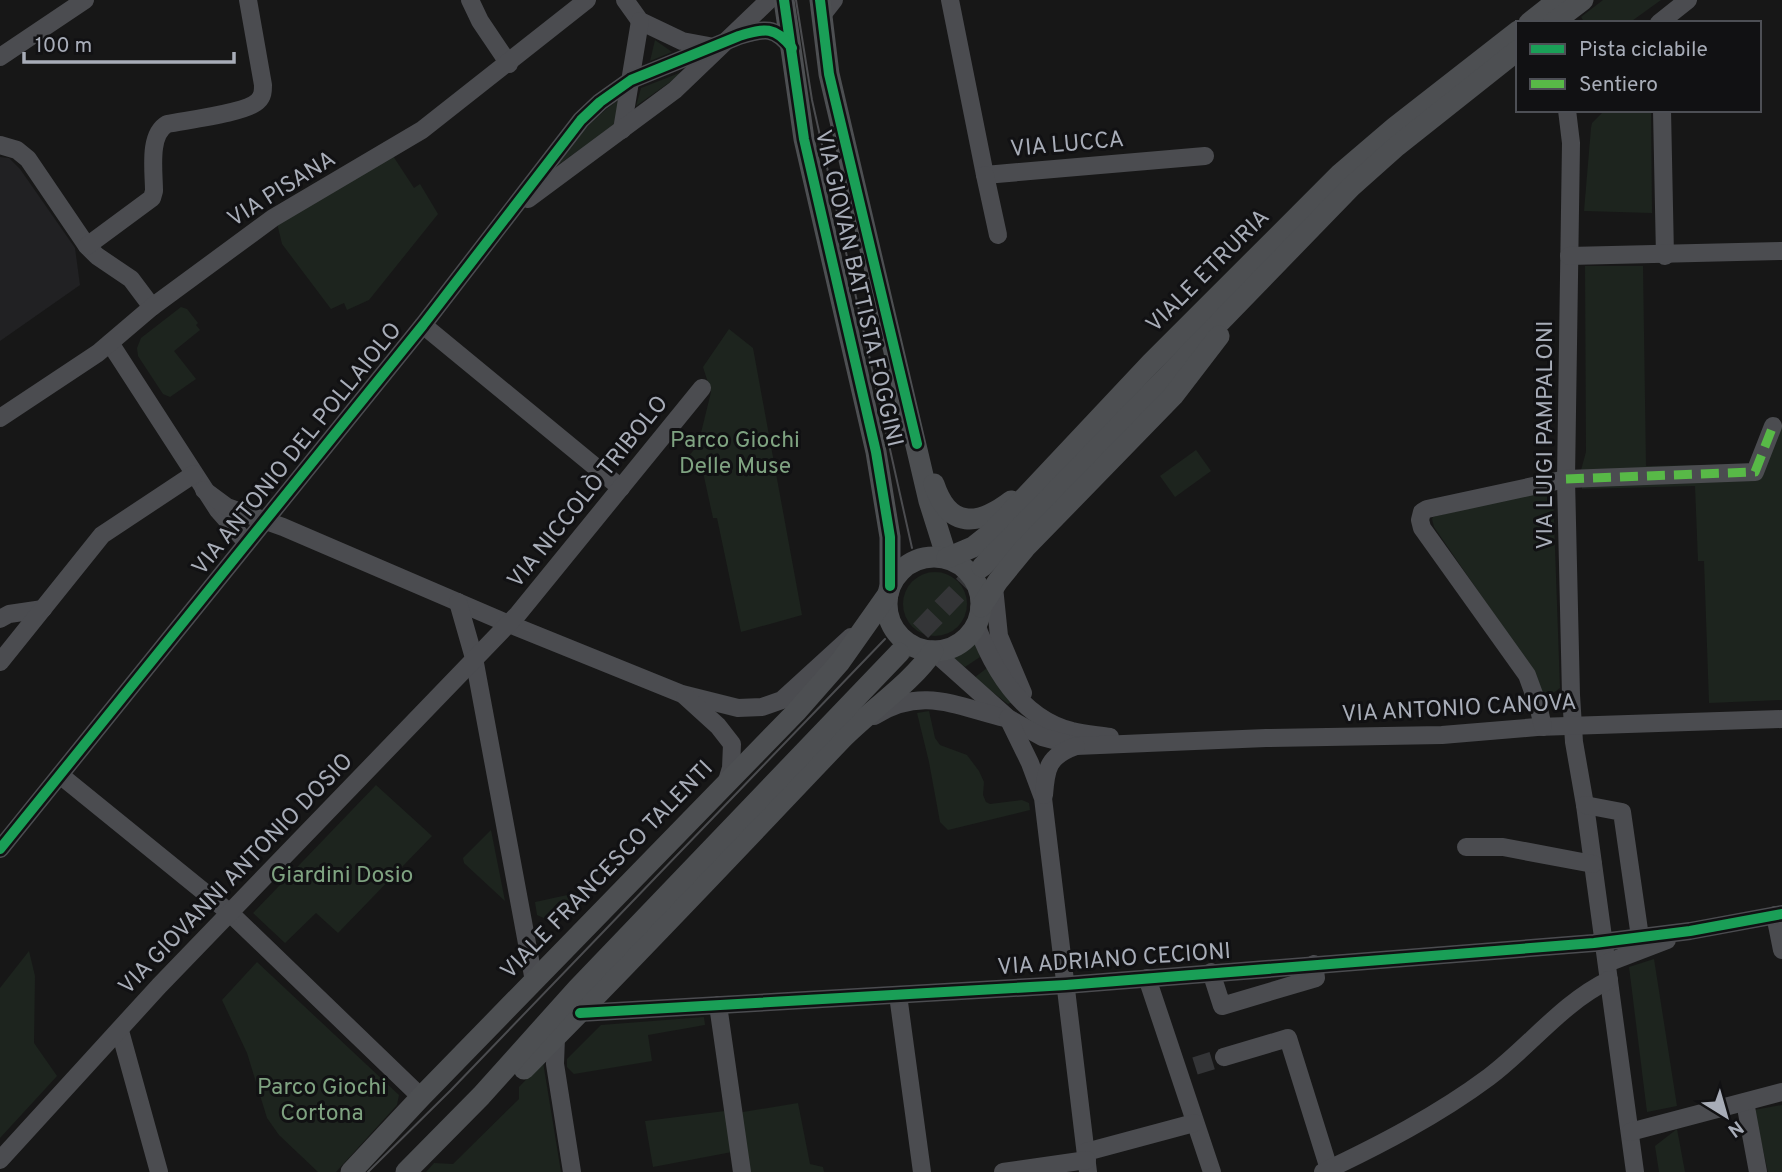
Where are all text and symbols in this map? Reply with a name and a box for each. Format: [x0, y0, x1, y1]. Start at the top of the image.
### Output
scale bar [24, 21, 234, 65]
legend [1516, 21, 1761, 112]
text: 100 m [35, 33, 92, 60]
text: Pista ciclabile [1579, 37, 1708, 64]
text: Sentiero [1579, 72, 1658, 99]
street label: VIA LUCCA [1009, 126, 1125, 165]
street label: VIA GIOVAN BATTISTA FOGGINI [807, 127, 908, 450]
street label: VIA PISANA [223, 146, 342, 235]
street label: VIALE ETRURIA [1141, 204, 1277, 340]
street label: VIA ANTONIO DEL POLLAIOLO [187, 317, 409, 582]
street label: VIA LUIGI PAMPALONI [1532, 320, 1561, 550]
street label: VIA NICCOLÒ TRIBOLO [501, 389, 676, 595]
park label: Parco Giochi Delle Muse [670, 427, 800, 482]
street label: VIA ANTONIO CANOVA [1341, 689, 1577, 730]
street label: VIA GIOVANNI ANTONIO DOSIO [113, 748, 360, 1002]
street label: VIALE FRANCESCO TALENTI [495, 755, 720, 986]
park label: Giardini Dosio [271, 862, 413, 891]
street label: VIA ADRIANO CECIONI [996, 938, 1232, 983]
park label: Parco Giochi Cortona [257, 1074, 387, 1129]
north arrow [1691, 1081, 1761, 1151]
text: N [1722, 1114, 1748, 1142]

